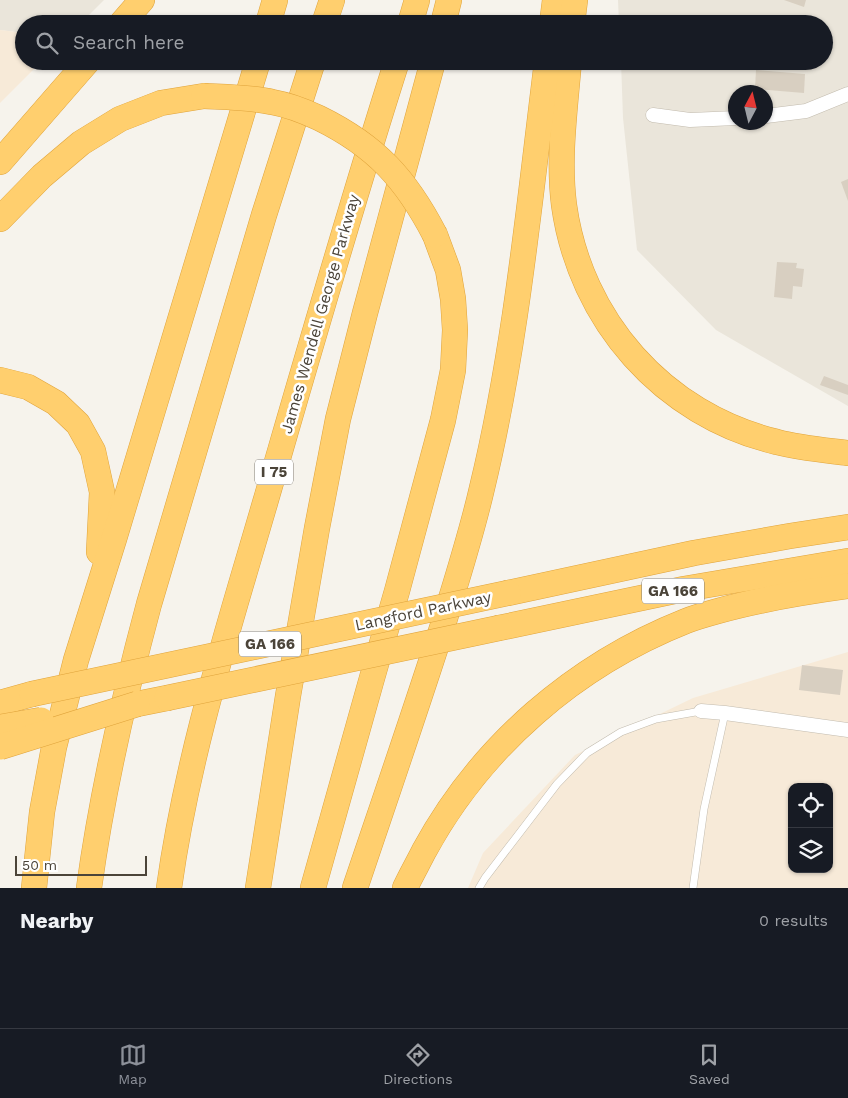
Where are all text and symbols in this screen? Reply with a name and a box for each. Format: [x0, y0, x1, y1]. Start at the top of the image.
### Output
search box [15, 15, 833, 70]
icon: search [33, 29, 61, 57]
text: Search here [73, 31, 184, 54]
north arrow [728, 85, 773, 130]
street label: James Wendell George Parkway [277, 192, 364, 436]
road number: I 75 [255, 460, 293, 484]
road number: GA 166 [642, 578, 704, 604]
street label: Langford Parkway [353, 587, 494, 635]
road number: GA 166 [239, 632, 301, 656]
map controls [788, 783, 833, 873]
button: locate [788, 783, 833, 828]
button: layers [788, 828, 833, 873]
scale bar [15, 853, 148, 876]
text: 50 m [22, 857, 57, 873]
text: Nearby [20, 908, 93, 933]
text: 0 results [759, 911, 828, 930]
tab: Map [118, 1041, 147, 1087]
tab: Directions [383, 1041, 453, 1087]
tab: Saved [689, 1041, 730, 1087]

